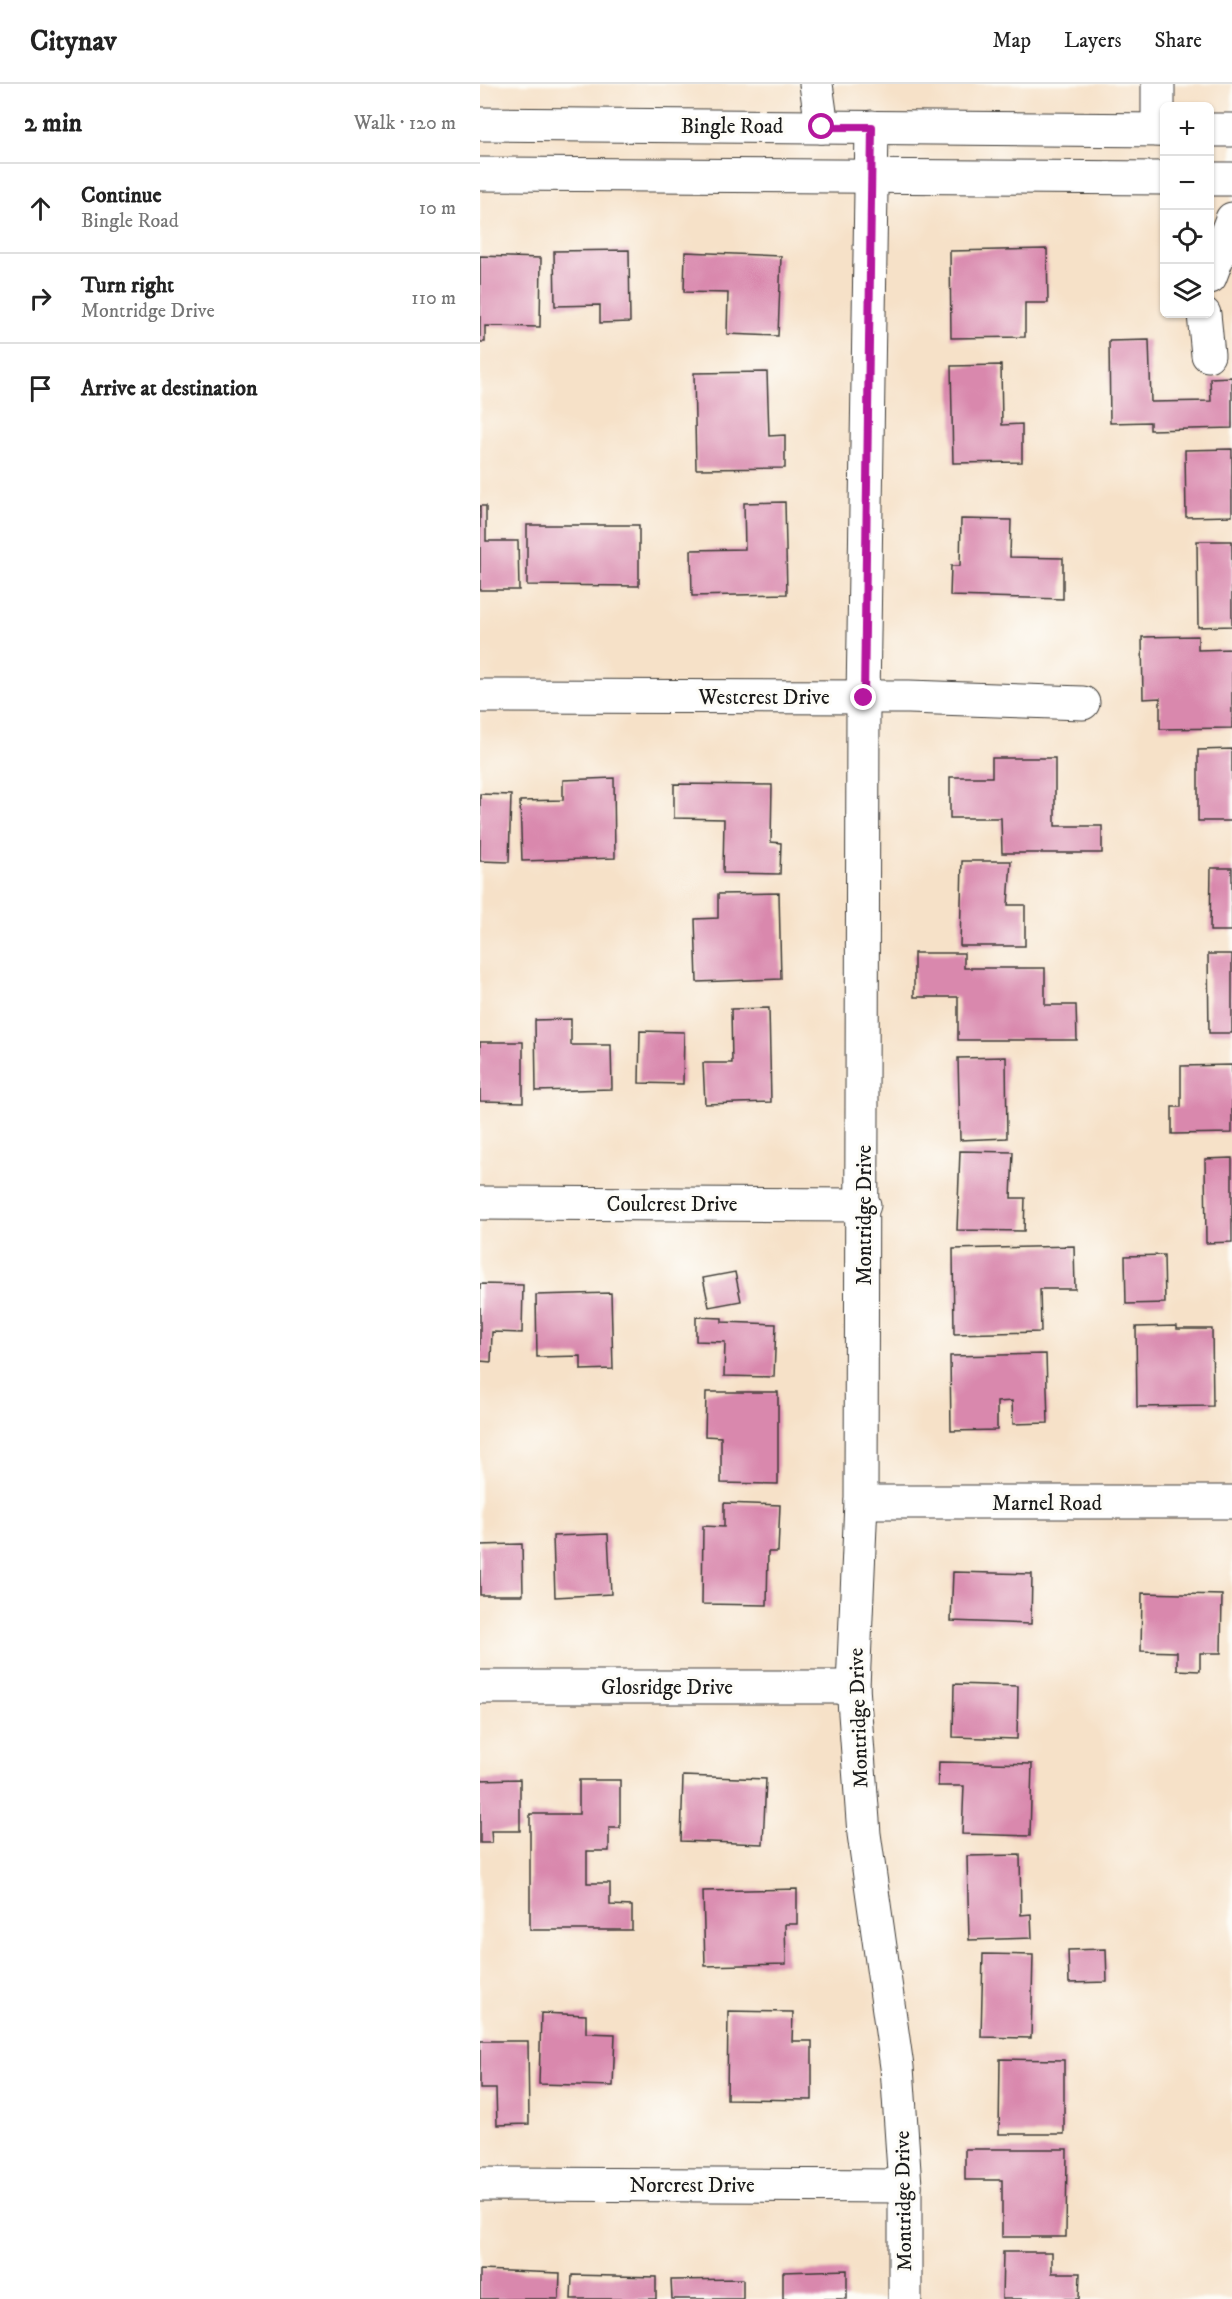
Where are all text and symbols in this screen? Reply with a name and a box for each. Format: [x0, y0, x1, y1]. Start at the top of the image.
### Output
text: Citynav [30, 24, 117, 59]
text: Map [992, 28, 1031, 54]
text: Layers [1064, 28, 1122, 54]
text: Share [1155, 28, 1202, 54]
map controls [1160, 102, 1214, 318]
button: + [1160, 102, 1214, 156]
text: 2 min [24, 107, 82, 140]
text: Walk · 120 m [354, 111, 456, 136]
route start [808, 113, 834, 139]
street label: Bingle Road [681, 114, 784, 140]
button: − [1160, 156, 1214, 210]
text: Continue [81, 182, 162, 209]
icon: ahead [24, 192, 57, 225]
text: 10 m [419, 196, 456, 221]
text: Bingle Road [81, 209, 179, 234]
button: locate [1160, 210, 1214, 264]
button: layers [1160, 264, 1214, 318]
text: Turn right [81, 272, 174, 299]
icon: right [24, 282, 57, 315]
text: 110 m [411, 286, 456, 311]
text: Montridge Drive [81, 299, 215, 324]
icon: arrive [24, 372, 57, 405]
text: Arrive at destination [81, 375, 258, 402]
route end [850, 684, 876, 710]
street label: Westcrest Drive [697, 685, 830, 711]
street label: Montridge Drive [852, 1144, 878, 1285]
street label: Coulcrest Drive [606, 1192, 738, 1218]
street label: Marnel Road [992, 1491, 1102, 1517]
street label: Montridge Drive [844, 1647, 874, 1789]
street label: Glosridge Drive [601, 1675, 733, 1701]
street label: Montridge Drive [890, 2130, 918, 2271]
street label: Norcrest Drive [629, 2173, 755, 2199]

